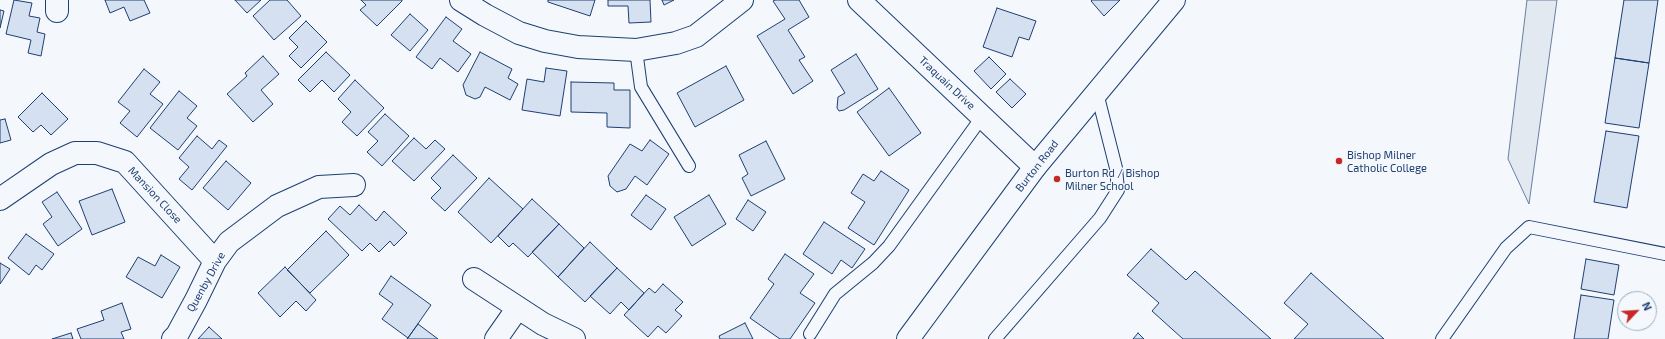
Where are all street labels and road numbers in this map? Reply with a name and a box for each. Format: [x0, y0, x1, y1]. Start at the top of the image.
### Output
street label: Traquain Drive [916, 54, 978, 112]
street label: Burton Road [1013, 137, 1061, 195]
street label: Mansion Close [125, 164, 185, 226]
street label: Quenby Drive [184, 250, 228, 314]

